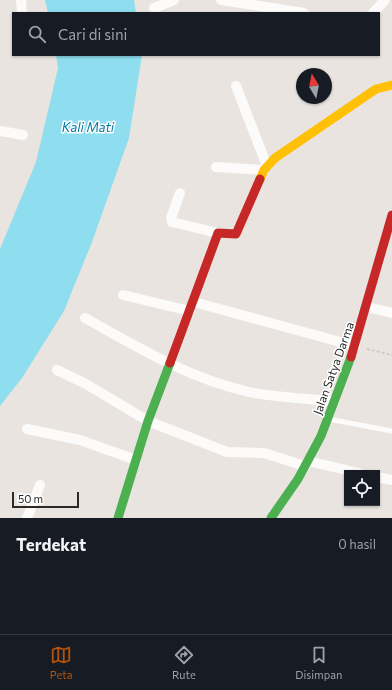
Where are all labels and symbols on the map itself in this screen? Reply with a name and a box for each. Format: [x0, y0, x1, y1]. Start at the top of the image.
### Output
north arrow [296, 68, 332, 104]
water label: Kali Mati [62, 119, 115, 135]
street label: Jalan Satya Darma [310, 320, 357, 417]
scale bar [12, 490, 79, 509]

